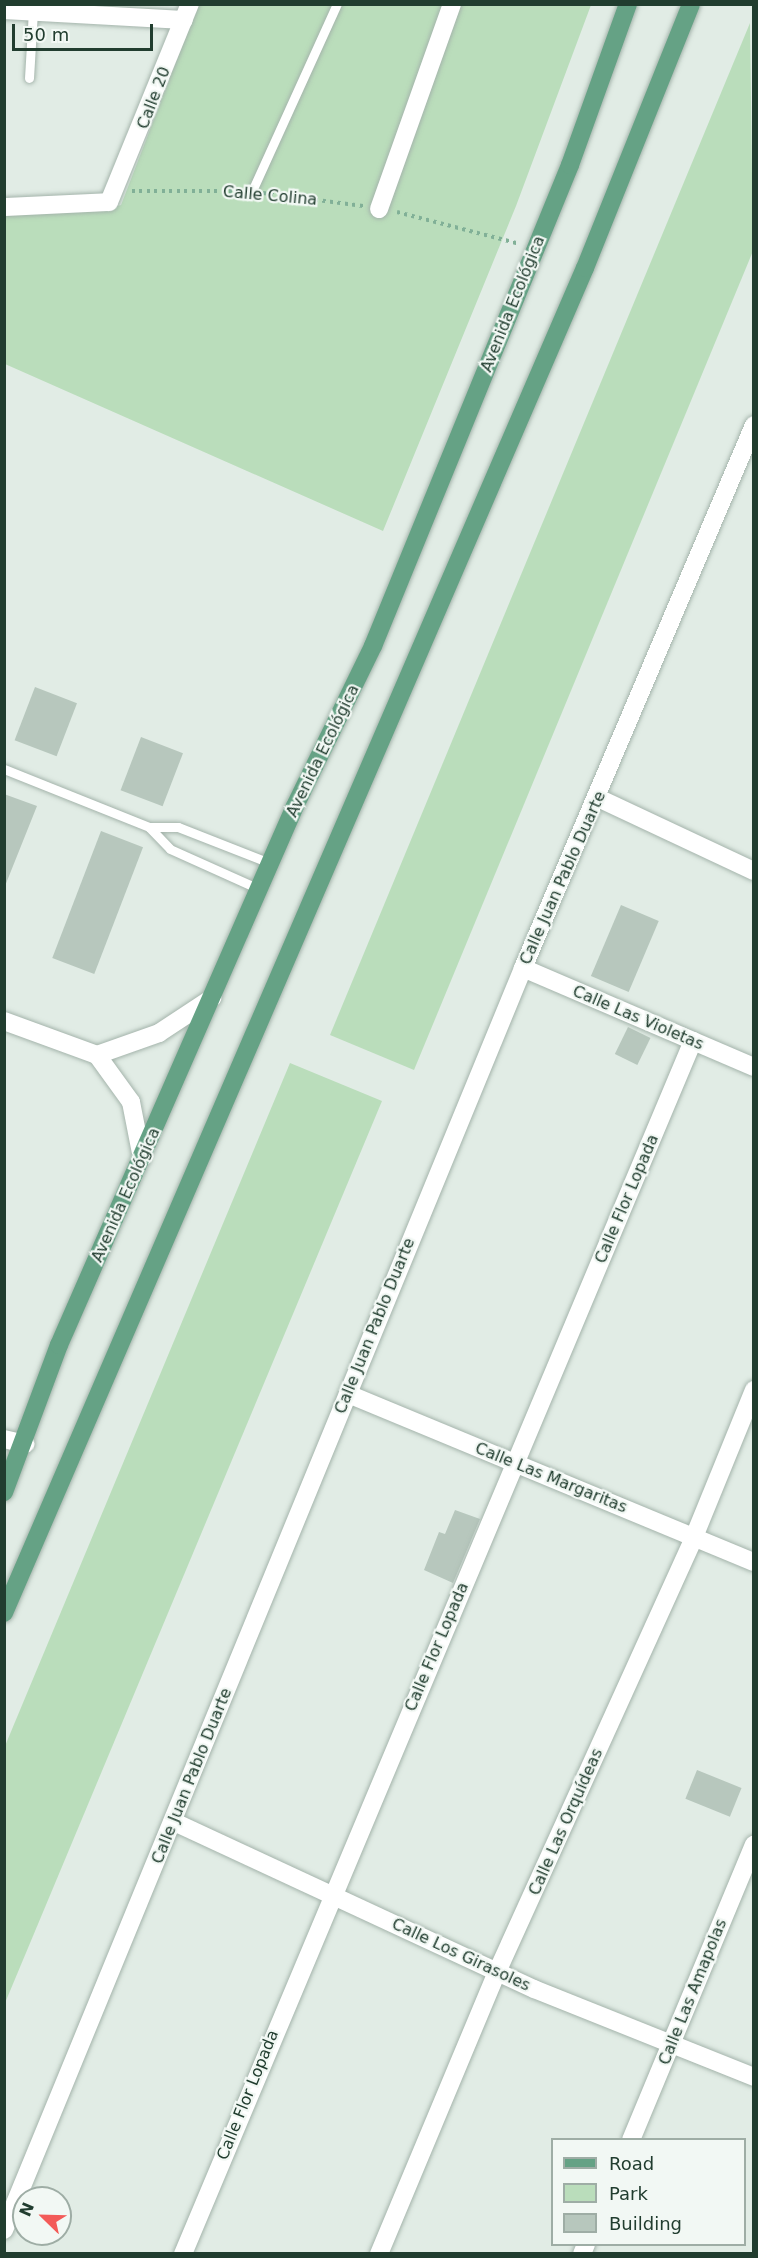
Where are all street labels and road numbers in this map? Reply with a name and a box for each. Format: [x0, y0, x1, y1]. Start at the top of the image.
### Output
street label: Calle 20 [133, 64, 175, 132]
street label: Calle Colina [222, 182, 318, 210]
street label: Avenida Ecológica [477, 233, 549, 375]
street label: Avenida Ecológica [283, 682, 363, 820]
street label: Calle Juan Pablo Duarte [516, 788, 610, 968]
street label: Calle Las Violetas [570, 982, 706, 1054]
street label: Avenida Ecológica [88, 1125, 164, 1265]
street label: Calle Flor Lopada [591, 1132, 663, 1266]
street label: Calle Juan Pablo Duarte [331, 1235, 419, 1417]
street label: Calle Las Margaritas [472, 1439, 630, 1517]
street label: Calle Flor Lopada [401, 1580, 473, 1714]
street label: Calle Juan Pablo Duarte [148, 1685, 236, 1867]
street label: Calle Las Orquídeas [525, 1746, 607, 1898]
street label: Calle Los Girasoles [389, 1914, 533, 1996]
street label: Calle Las Amapolas [655, 1916, 731, 2068]
street label: Calle Flor Lopada [213, 2027, 283, 2163]

